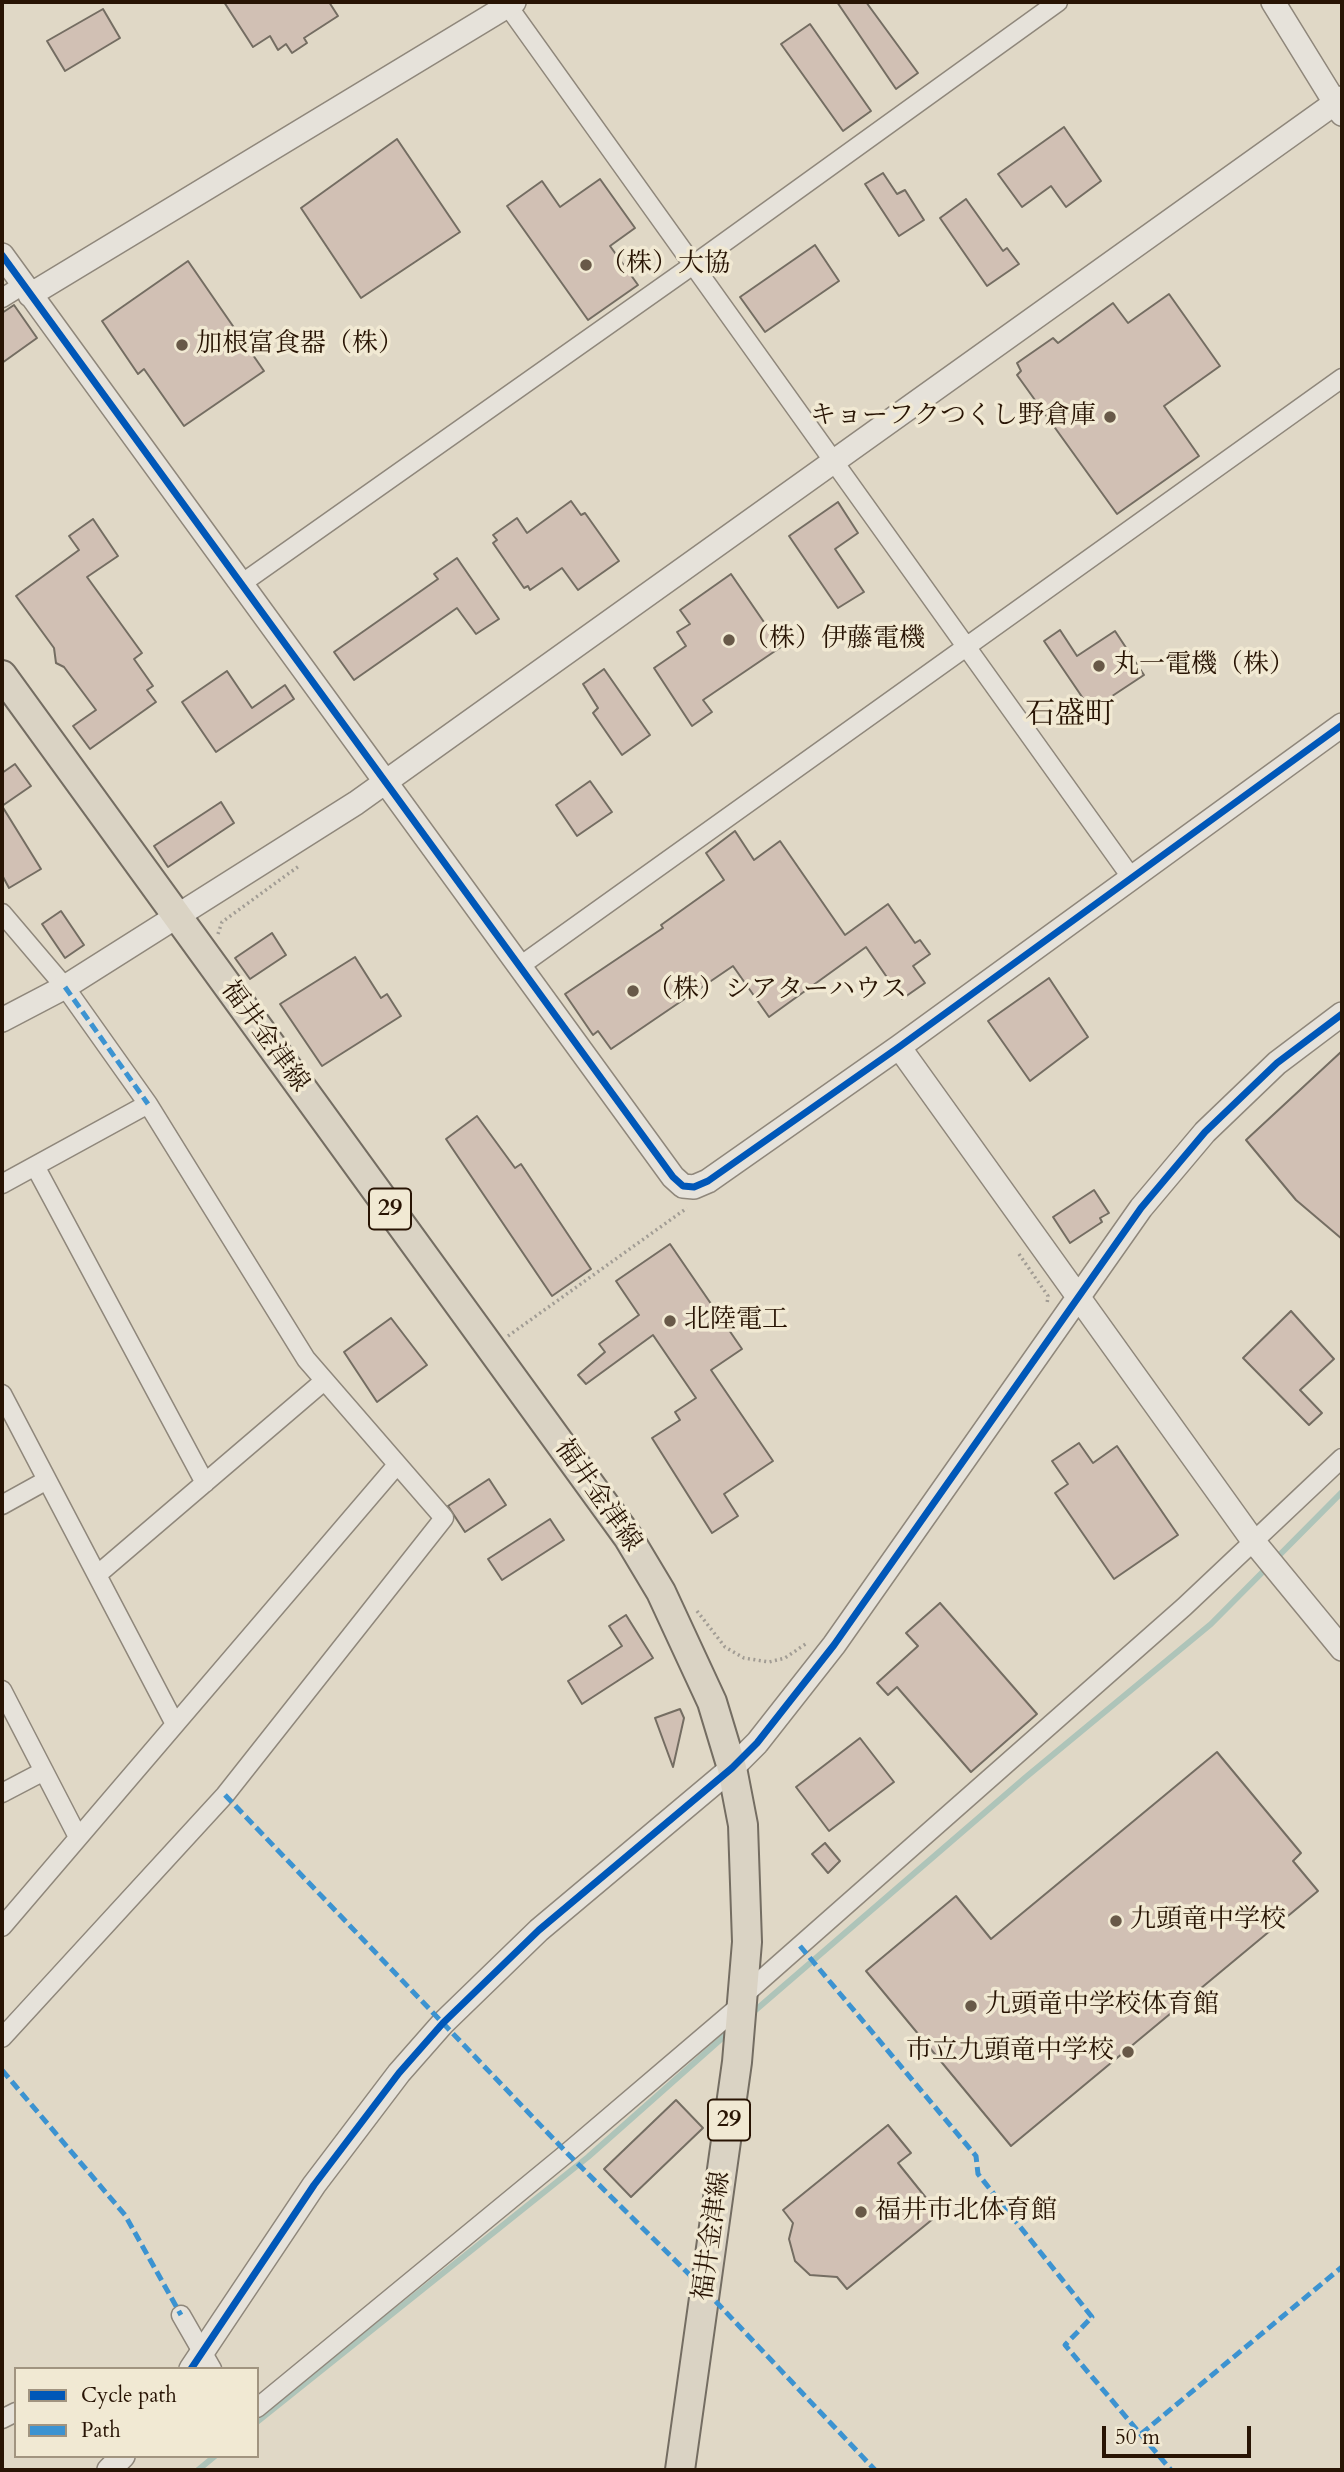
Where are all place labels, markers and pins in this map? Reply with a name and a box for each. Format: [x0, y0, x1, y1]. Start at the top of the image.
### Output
place label: （株）大協 [600, 249, 730, 281]
marker: （株）大協 [578, 257, 594, 273]
place label: 加根富食器（株） [196, 329, 404, 361]
marker: 加根富食器（株） [174, 337, 190, 353]
place label: キョーフクつくし野倉庫 [810, 401, 1096, 433]
marker: キョーフクつくし野倉庫 [1102, 409, 1118, 425]
place label: （株）伊藤電機 [743, 624, 925, 656]
marker: （株）伊藤電機 [721, 632, 737, 648]
place label: 丸一電機（株） [1113, 650, 1295, 682]
marker: 丸一電機（株） [1091, 658, 1107, 674]
place label: （株）シアターハウス [647, 975, 907, 1007]
marker: （株）シアターハウス [625, 983, 641, 999]
place label: 北陸電工 [684, 1305, 788, 1337]
marker: 北陸電工 [662, 1313, 678, 1329]
place label: 九頭竜中学校 [1130, 1905, 1286, 1937]
marker: 九頭竜中学校 [1108, 1913, 1124, 1929]
place label: 九頭竜中学校体育館 [985, 1990, 1219, 2022]
marker: 九頭竜中学校体育館 [963, 1998, 979, 2014]
place label: 市立九頭竜中学校 [906, 2036, 1114, 2068]
marker: 市立九頭竜中学校 [1120, 2044, 1136, 2060]
place label: 福井市北体育館 [875, 2196, 1057, 2228]
marker: 福井市北体育館 [853, 2204, 869, 2220]

